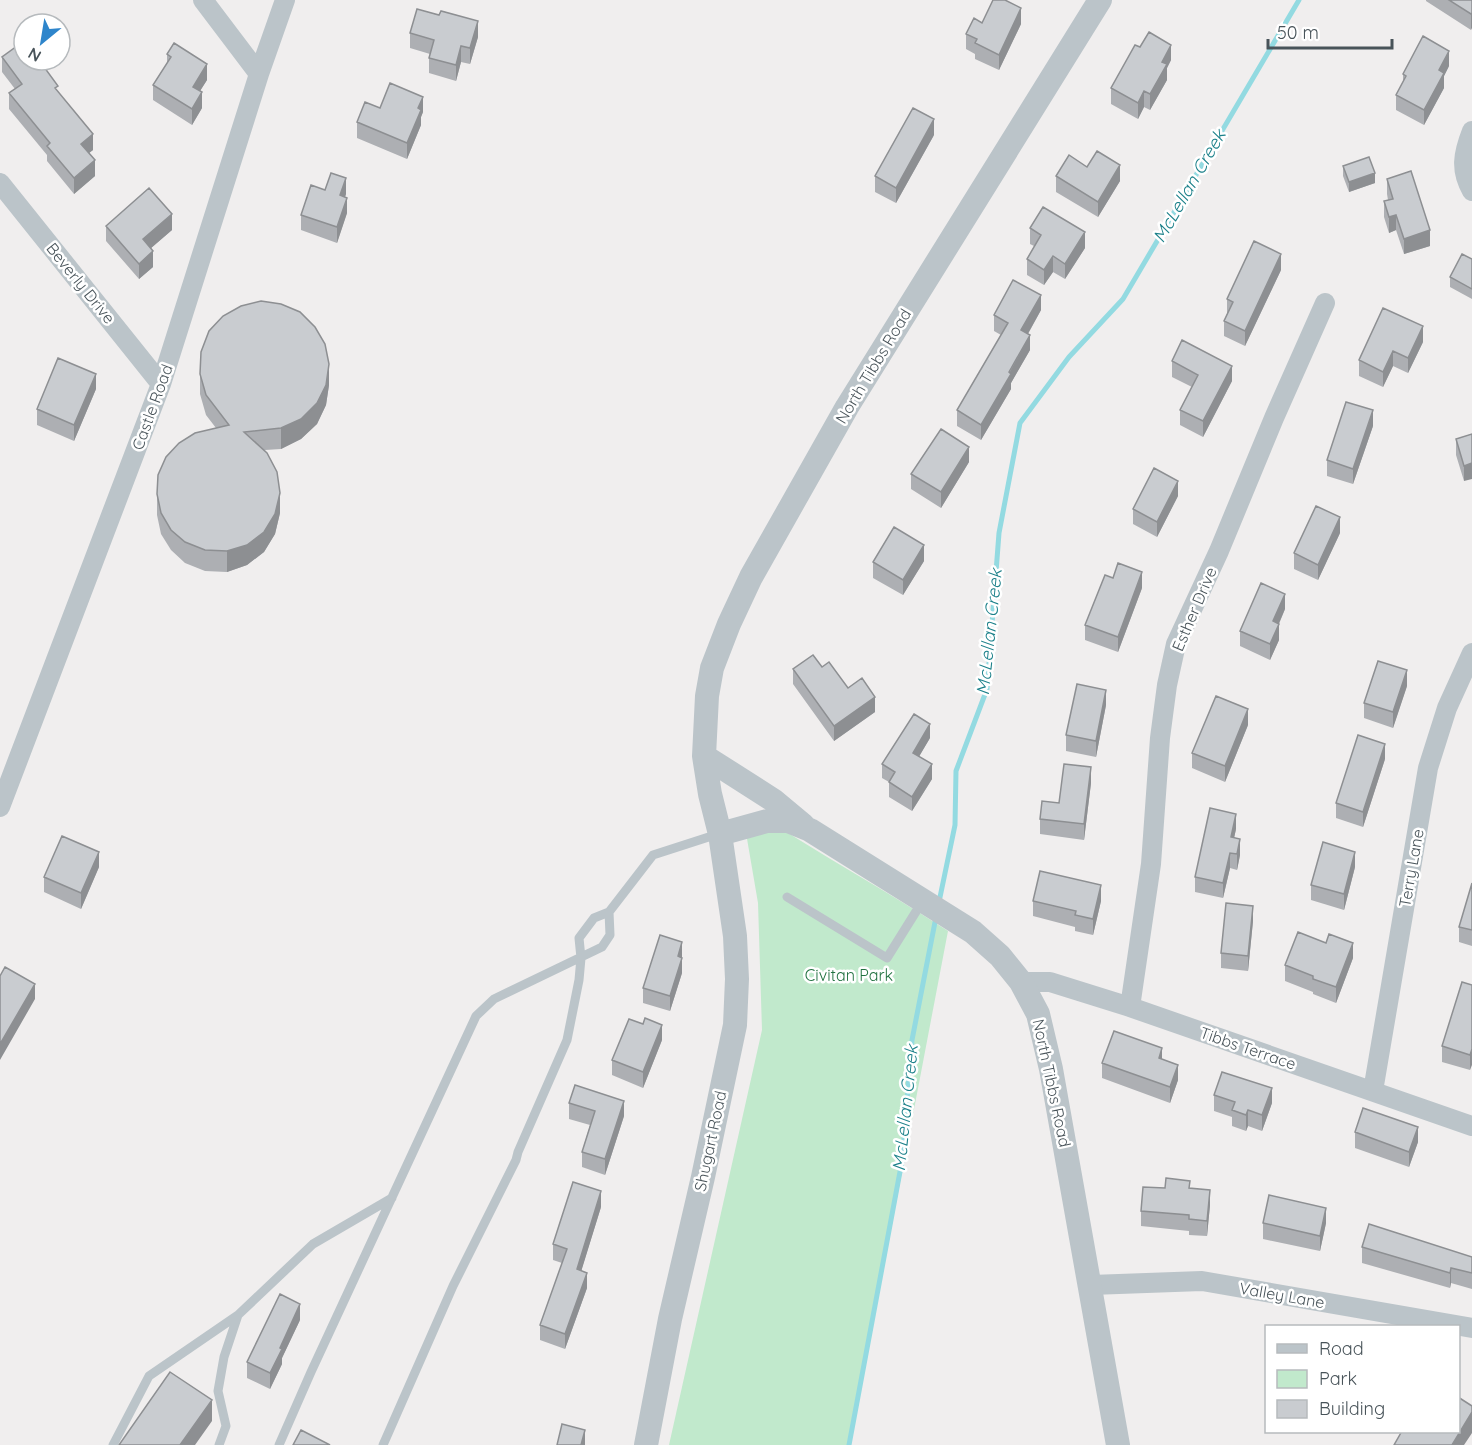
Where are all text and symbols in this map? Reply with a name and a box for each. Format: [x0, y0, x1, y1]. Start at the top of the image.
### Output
north arrow [12, 12, 72, 72]
scale bar [1268, 12, 1392, 50]
text: 50 m [1277, 21, 1319, 44]
text: N [24, 43, 45, 67]
water label: McLellan Creek [1147, 124, 1231, 247]
street label: Beverly Drive [42, 238, 120, 328]
street label: North Tibbs Road [831, 305, 915, 427]
street label: Castle Road [127, 361, 177, 453]
street label: Esther Drive [1167, 564, 1221, 654]
water label: McLellan Creek [971, 566, 1007, 696]
street label: Terry Lane [1394, 827, 1428, 909]
park label: Civitan Park [805, 965, 893, 985]
street label: North Tibbs Road [1029, 1017, 1075, 1149]
street label: Tibbs Terrace [1197, 1022, 1299, 1074]
water label: McLellan Creek [887, 1042, 923, 1172]
street label: Shugart Road [690, 1089, 730, 1193]
street label: Valley Lane [1238, 1278, 1326, 1312]
legend [1265, 1325, 1460, 1433]
text: Road [1319, 1337, 1364, 1360]
text: Park [1319, 1367, 1357, 1390]
text: Building [1319, 1397, 1385, 1420]

